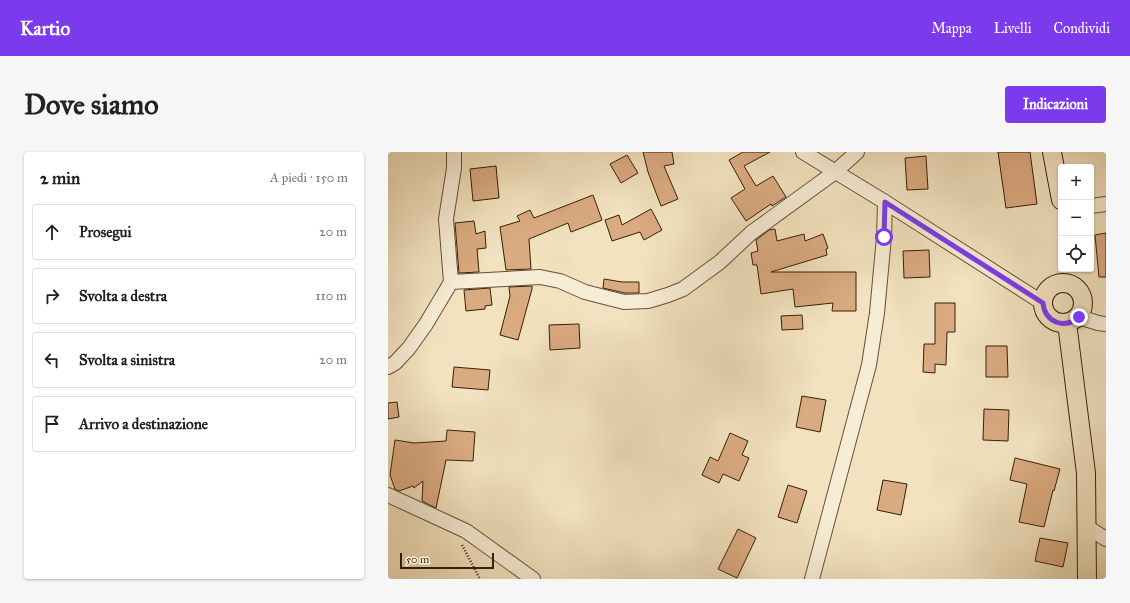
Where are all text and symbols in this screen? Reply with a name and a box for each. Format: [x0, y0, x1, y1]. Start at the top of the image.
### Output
text: Kartio [20, 17, 70, 40]
text: Mappa [931, 20, 972, 37]
text: Livelli [994, 20, 1032, 37]
text: Condividi [1054, 20, 1110, 37]
button: Indicazioni [1005, 86, 1106, 123]
text: Dove siamo [24, 87, 158, 122]
map controls [1058, 164, 1094, 272]
button: + [1058, 164, 1094, 200]
text: 2 min [40, 168, 80, 189]
text: A piedi · 150 m [270, 170, 348, 186]
button: − [1058, 200, 1094, 236]
icon: ahead [41, 221, 63, 243]
text: Prosegui [79, 223, 132, 241]
text: 20 m [319, 224, 347, 240]
route start [875, 228, 893, 246]
button: locate [1058, 236, 1094, 272]
icon: right [41, 285, 63, 307]
text: Svolta a destra [79, 287, 167, 305]
text: 110 m [315, 288, 347, 304]
route end [1070, 308, 1088, 326]
icon: left [41, 349, 63, 371]
text: Svolta a sinistra [79, 351, 175, 369]
text: 20 m [319, 352, 347, 368]
icon: arrive [41, 413, 63, 435]
text: Arrivo a destinazione [79, 415, 208, 433]
scale bar [400, 551, 494, 570]
text: 50 m [406, 553, 429, 566]

